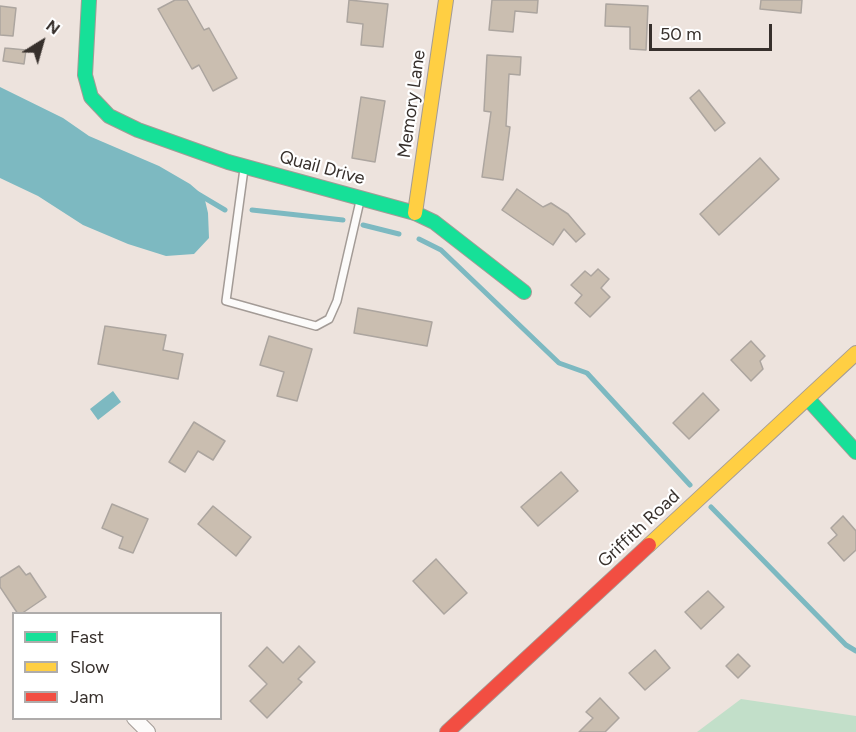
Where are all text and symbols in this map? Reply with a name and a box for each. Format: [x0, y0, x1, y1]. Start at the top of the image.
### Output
north arrow [12, 12, 72, 72]
scale bar [652, 12, 775, 50]
text: N [42, 16, 64, 39]
text: 50 m [660, 23, 702, 45]
street label: Memory Lane [394, 48, 430, 160]
street label: Quail Drive [277, 146, 367, 190]
street label: Griffith Road [594, 486, 684, 572]
legend [12, 612, 222, 720]
text: Fast [70, 626, 104, 648]
text: Slow [70, 656, 109, 678]
text: Jam [70, 686, 104, 708]

